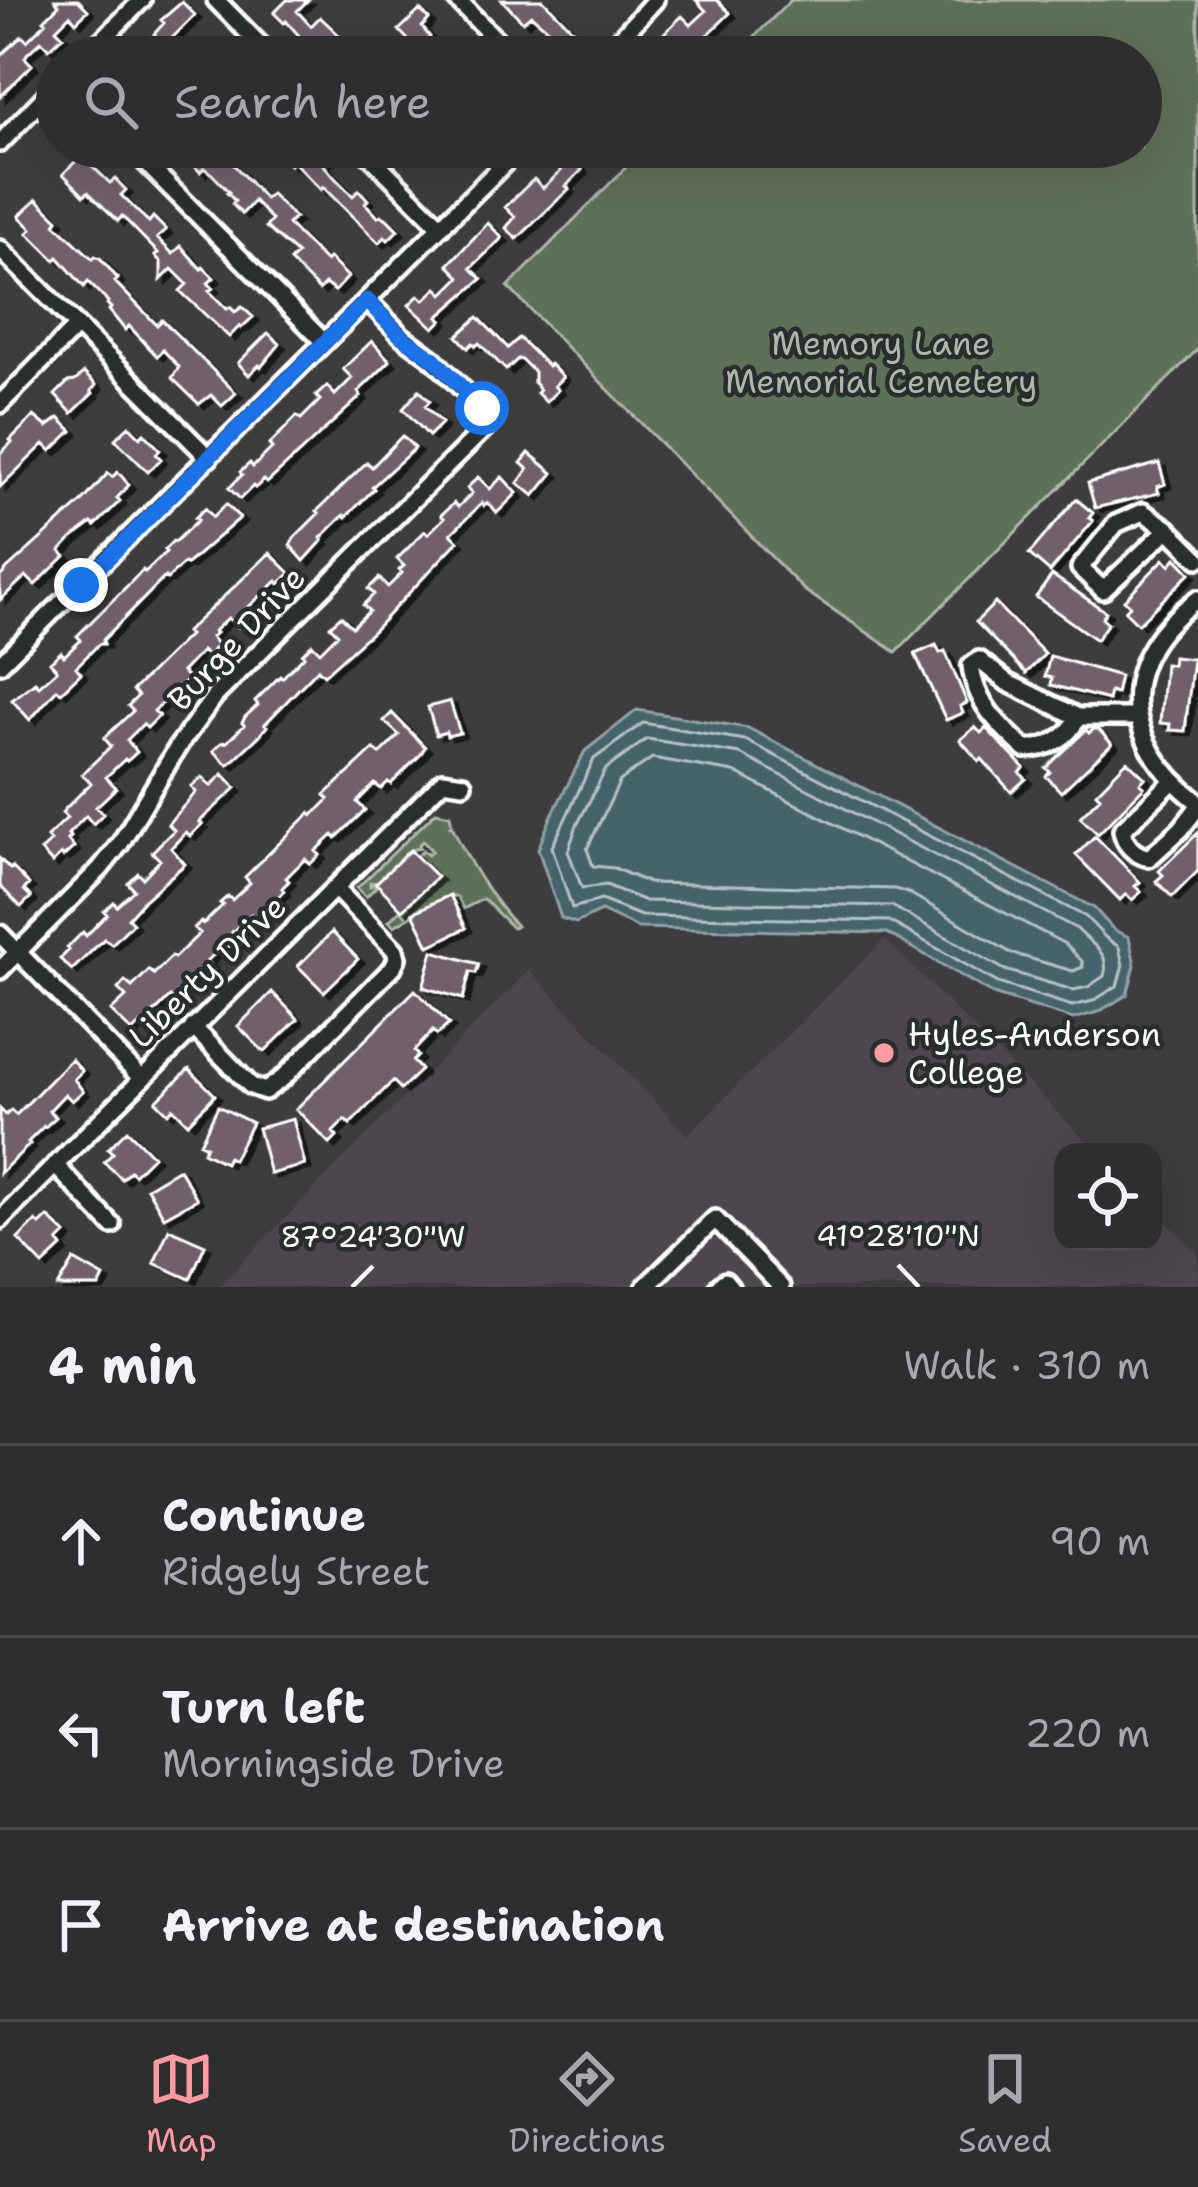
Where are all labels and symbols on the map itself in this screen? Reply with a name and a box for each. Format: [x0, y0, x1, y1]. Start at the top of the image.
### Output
park label: Memory Lane Memorial Cemetery [725, 321, 1037, 404]
route start [455, 381, 509, 435]
street label: Burge Drive [157, 556, 315, 721]
route end [54, 558, 108, 612]
street label: Liberty Drive [119, 885, 296, 1058]
place label: Hyles-Anderson College [908, 1012, 1161, 1095]
marker: Hyles-Anderson College [871, 1040, 897, 1066]
text: 41°28'10"N [816, 1215, 980, 1256]
text: 87°24'30"W [280, 1216, 466, 1257]

